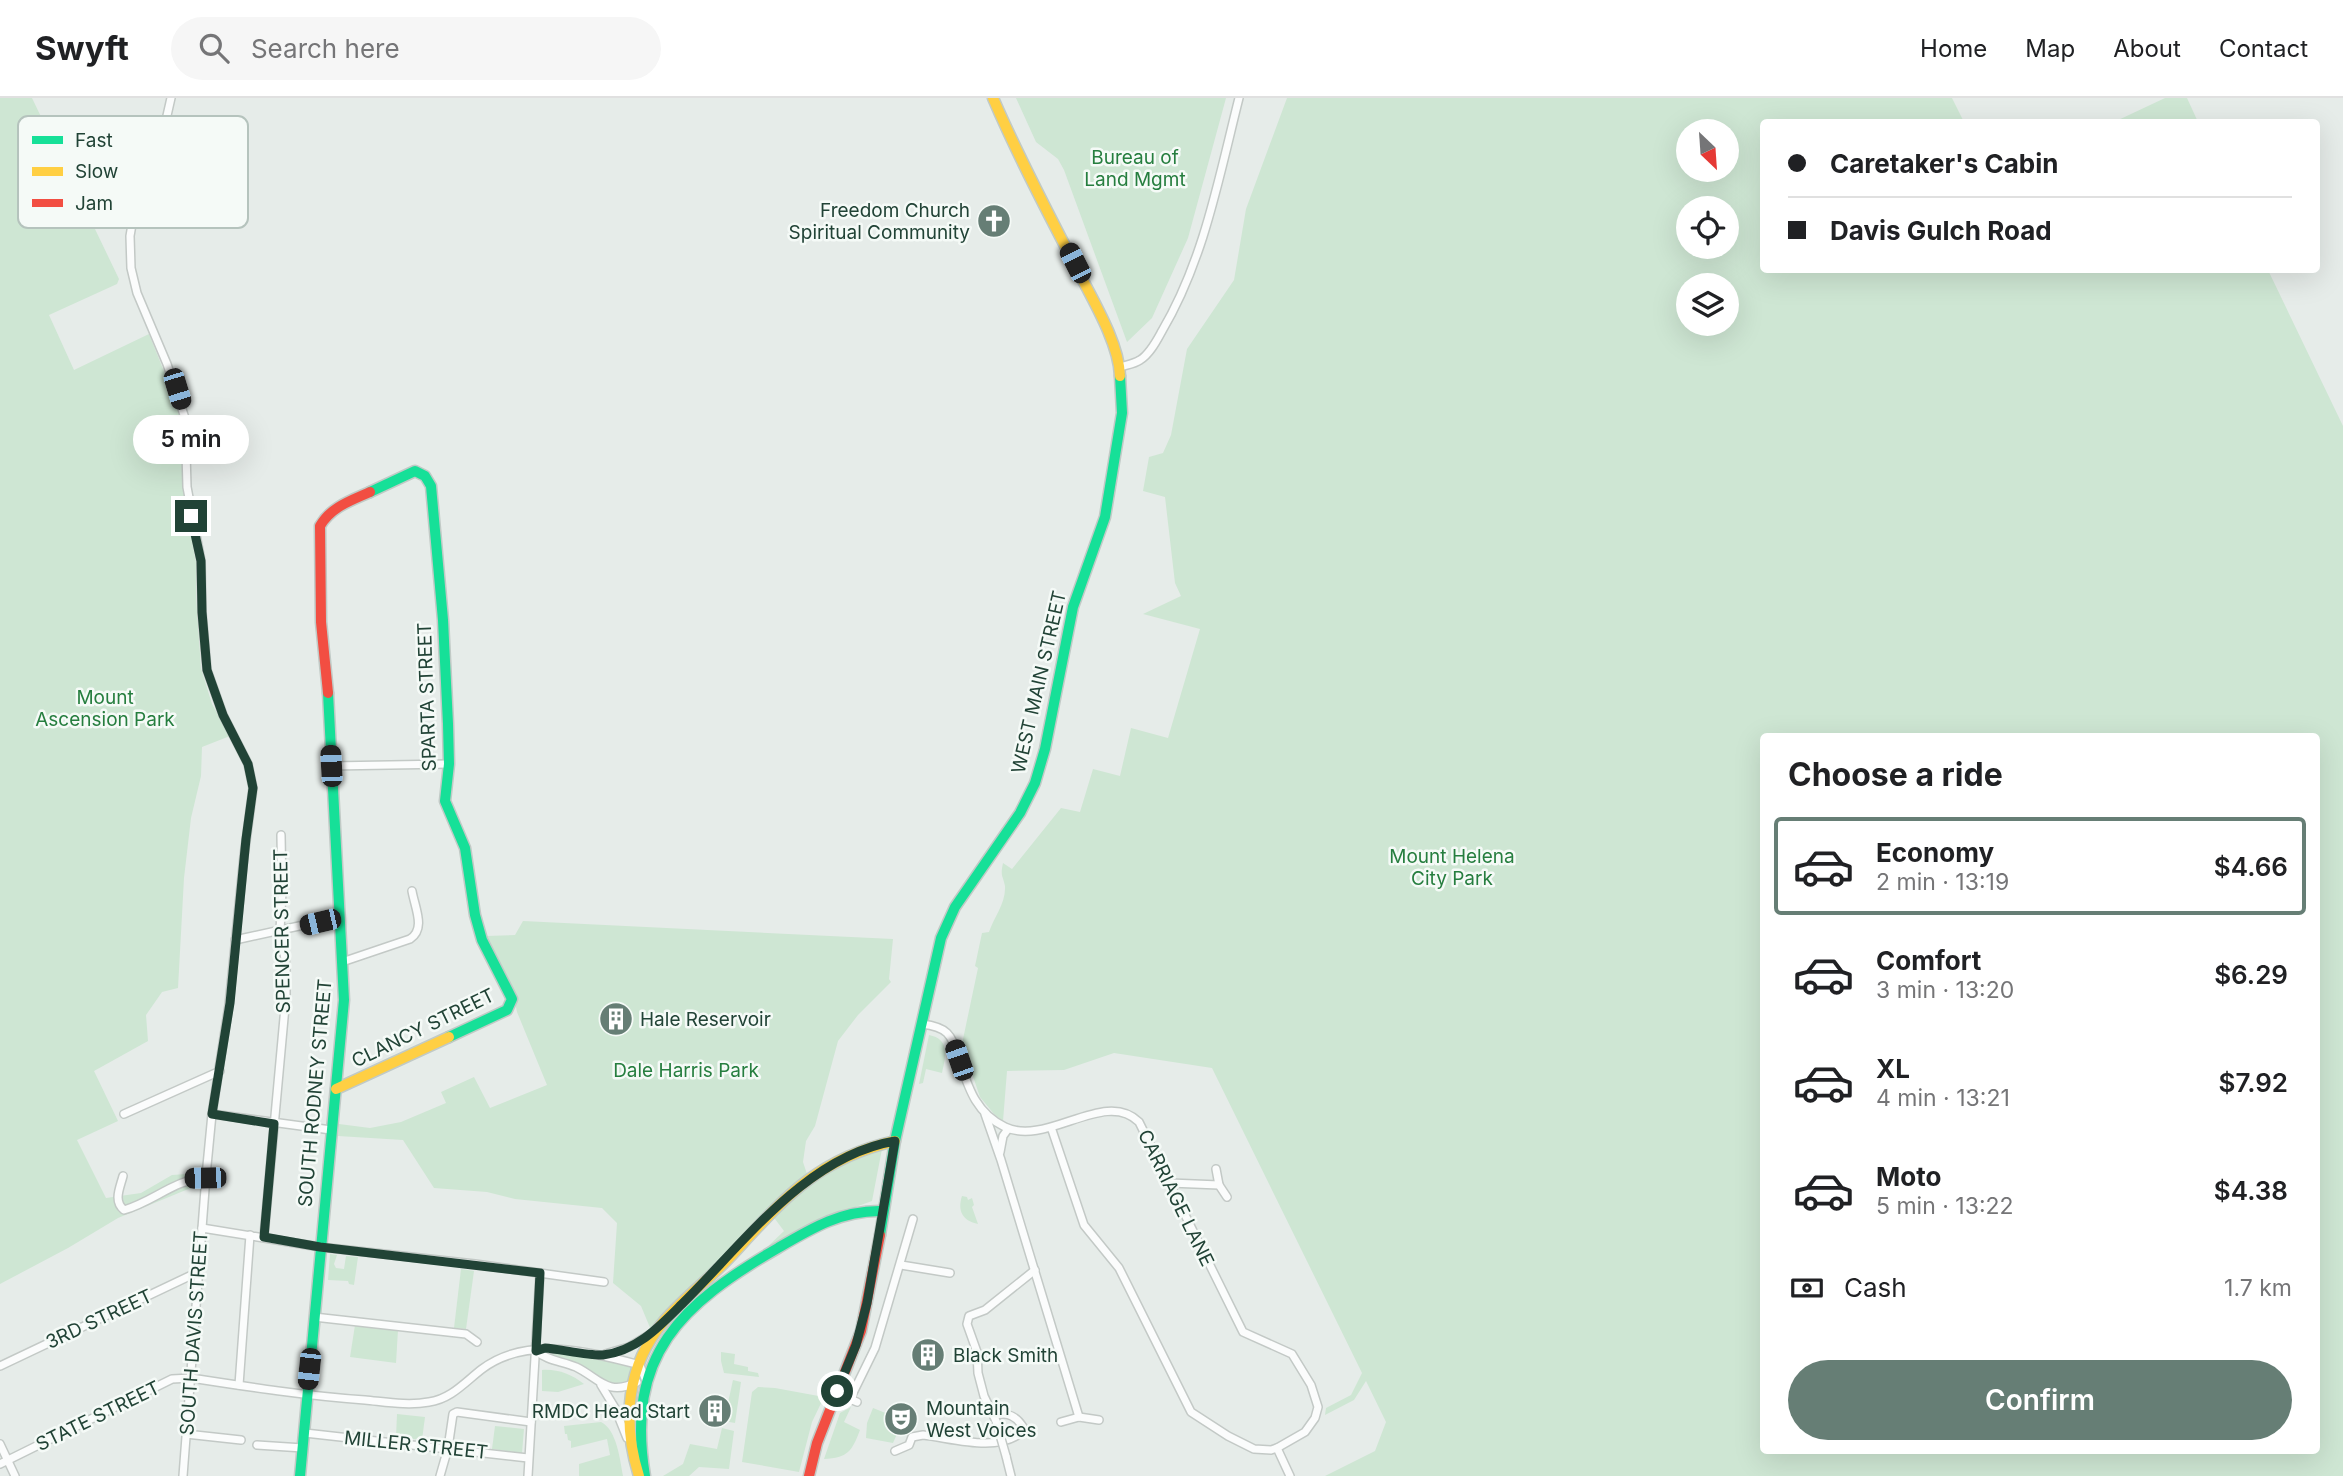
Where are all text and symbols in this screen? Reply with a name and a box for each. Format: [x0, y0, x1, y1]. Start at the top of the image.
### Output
search box [171, 17, 661, 80]
text: Swyft [35, 28, 129, 68]
icon: search [195, 29, 233, 67]
text: Search here [251, 33, 400, 64]
text: Home [1920, 34, 1987, 63]
text: Map [2025, 34, 2075, 63]
text: About [2113, 34, 2181, 63]
text: Contact [2219, 34, 2308, 63]
legend [18, 116, 248, 228]
north arrow [1676, 119, 1740, 182]
map controls [1676, 119, 1739, 336]
text: Fast [75, 129, 113, 152]
park label: Bureau of Land Mgmt [1084, 146, 1186, 191]
text: Caretaker's Cabin [1830, 148, 2058, 179]
text: Slow [75, 160, 118, 183]
text: Jam [75, 192, 113, 215]
button: locate [1676, 196, 1739, 259]
place label: Freedom Church Spiritual Community [789, 199, 970, 244]
church icon: Freedom Church Spiritual Community [975, 202, 1013, 240]
text: Davis Gulch Road [1830, 215, 2052, 246]
car [1057, 240, 1094, 286]
button: layers [1676, 273, 1739, 336]
car [161, 366, 194, 412]
callout: 5 min [133, 414, 249, 464]
text: 5 min [160, 425, 222, 453]
route end [175, 500, 207, 532]
street label: WEST MAIN STREET [1007, 588, 1071, 776]
street label: SPARTA STREET [413, 622, 441, 772]
park label: Mount Ascension Park [35, 686, 175, 731]
car [320, 744, 343, 788]
text: Choose a ride [1788, 755, 2003, 794]
icon: car [1792, 835, 1855, 898]
text: Economy [1876, 837, 1994, 868]
park label: Mount Helena City Park [1389, 845, 1515, 890]
street label: SPENCER STREET [269, 848, 295, 1014]
text: $4.66 [2214, 851, 2288, 882]
text: 2 min · 13:19 [1876, 868, 2009, 896]
car [298, 907, 343, 937]
icon: car [1792, 943, 1855, 1006]
text: Comfort [1876, 945, 1981, 976]
text: $6.29 [2214, 959, 2288, 990]
text: 3 min · 13:20 [1876, 976, 2014, 1004]
street label: SOUTH RODNEY STREET [294, 978, 336, 1208]
street label: CLANCY STREET [348, 983, 498, 1073]
building icon: Hale Reservoir [597, 1000, 635, 1038]
place label: Hale Reservoir [640, 1008, 771, 1031]
car [943, 1037, 976, 1083]
icon: car [1792, 1051, 1855, 1114]
text: XL [1876, 1053, 1910, 1084]
park label: Dale Harris Park [613, 1059, 759, 1082]
text: $7.92 [2219, 1067, 2288, 1098]
text: 4 min · 13:21 [1876, 1084, 2010, 1112]
street label: CARRIAGE LANE [1133, 1126, 1219, 1270]
icon: car [1792, 1159, 1855, 1222]
text: Moto [1876, 1161, 1941, 1192]
car [184, 1167, 227, 1189]
text: $4.38 [2214, 1175, 2288, 1206]
text: 5 min · 13:22 [1876, 1192, 2014, 1220]
street label: SOUTH DAVIS STREET [175, 1230, 213, 1436]
icon: cash [1788, 1269, 1826, 1307]
text: Cash [1844, 1272, 1907, 1303]
text: 1.7 km [2224, 1274, 2292, 1302]
street label: 3RD STREET [42, 1284, 156, 1354]
building icon: Black Smith [909, 1336, 947, 1374]
place label: Black Smith [953, 1344, 1058, 1367]
car [297, 1347, 322, 1391]
button: Confirm [1788, 1360, 2292, 1440]
route start [821, 1375, 853, 1407]
street label: STATE STREET [32, 1376, 164, 1456]
building icon: RMDC Head Start [696, 1392, 734, 1430]
place label: Mountain West Voices [926, 1397, 1037, 1442]
place label: RMDC Head Start [532, 1400, 690, 1423]
theatre icon: Mountain West Voices [882, 1400, 920, 1438]
street label: MILLER STREET [343, 1426, 489, 1464]

